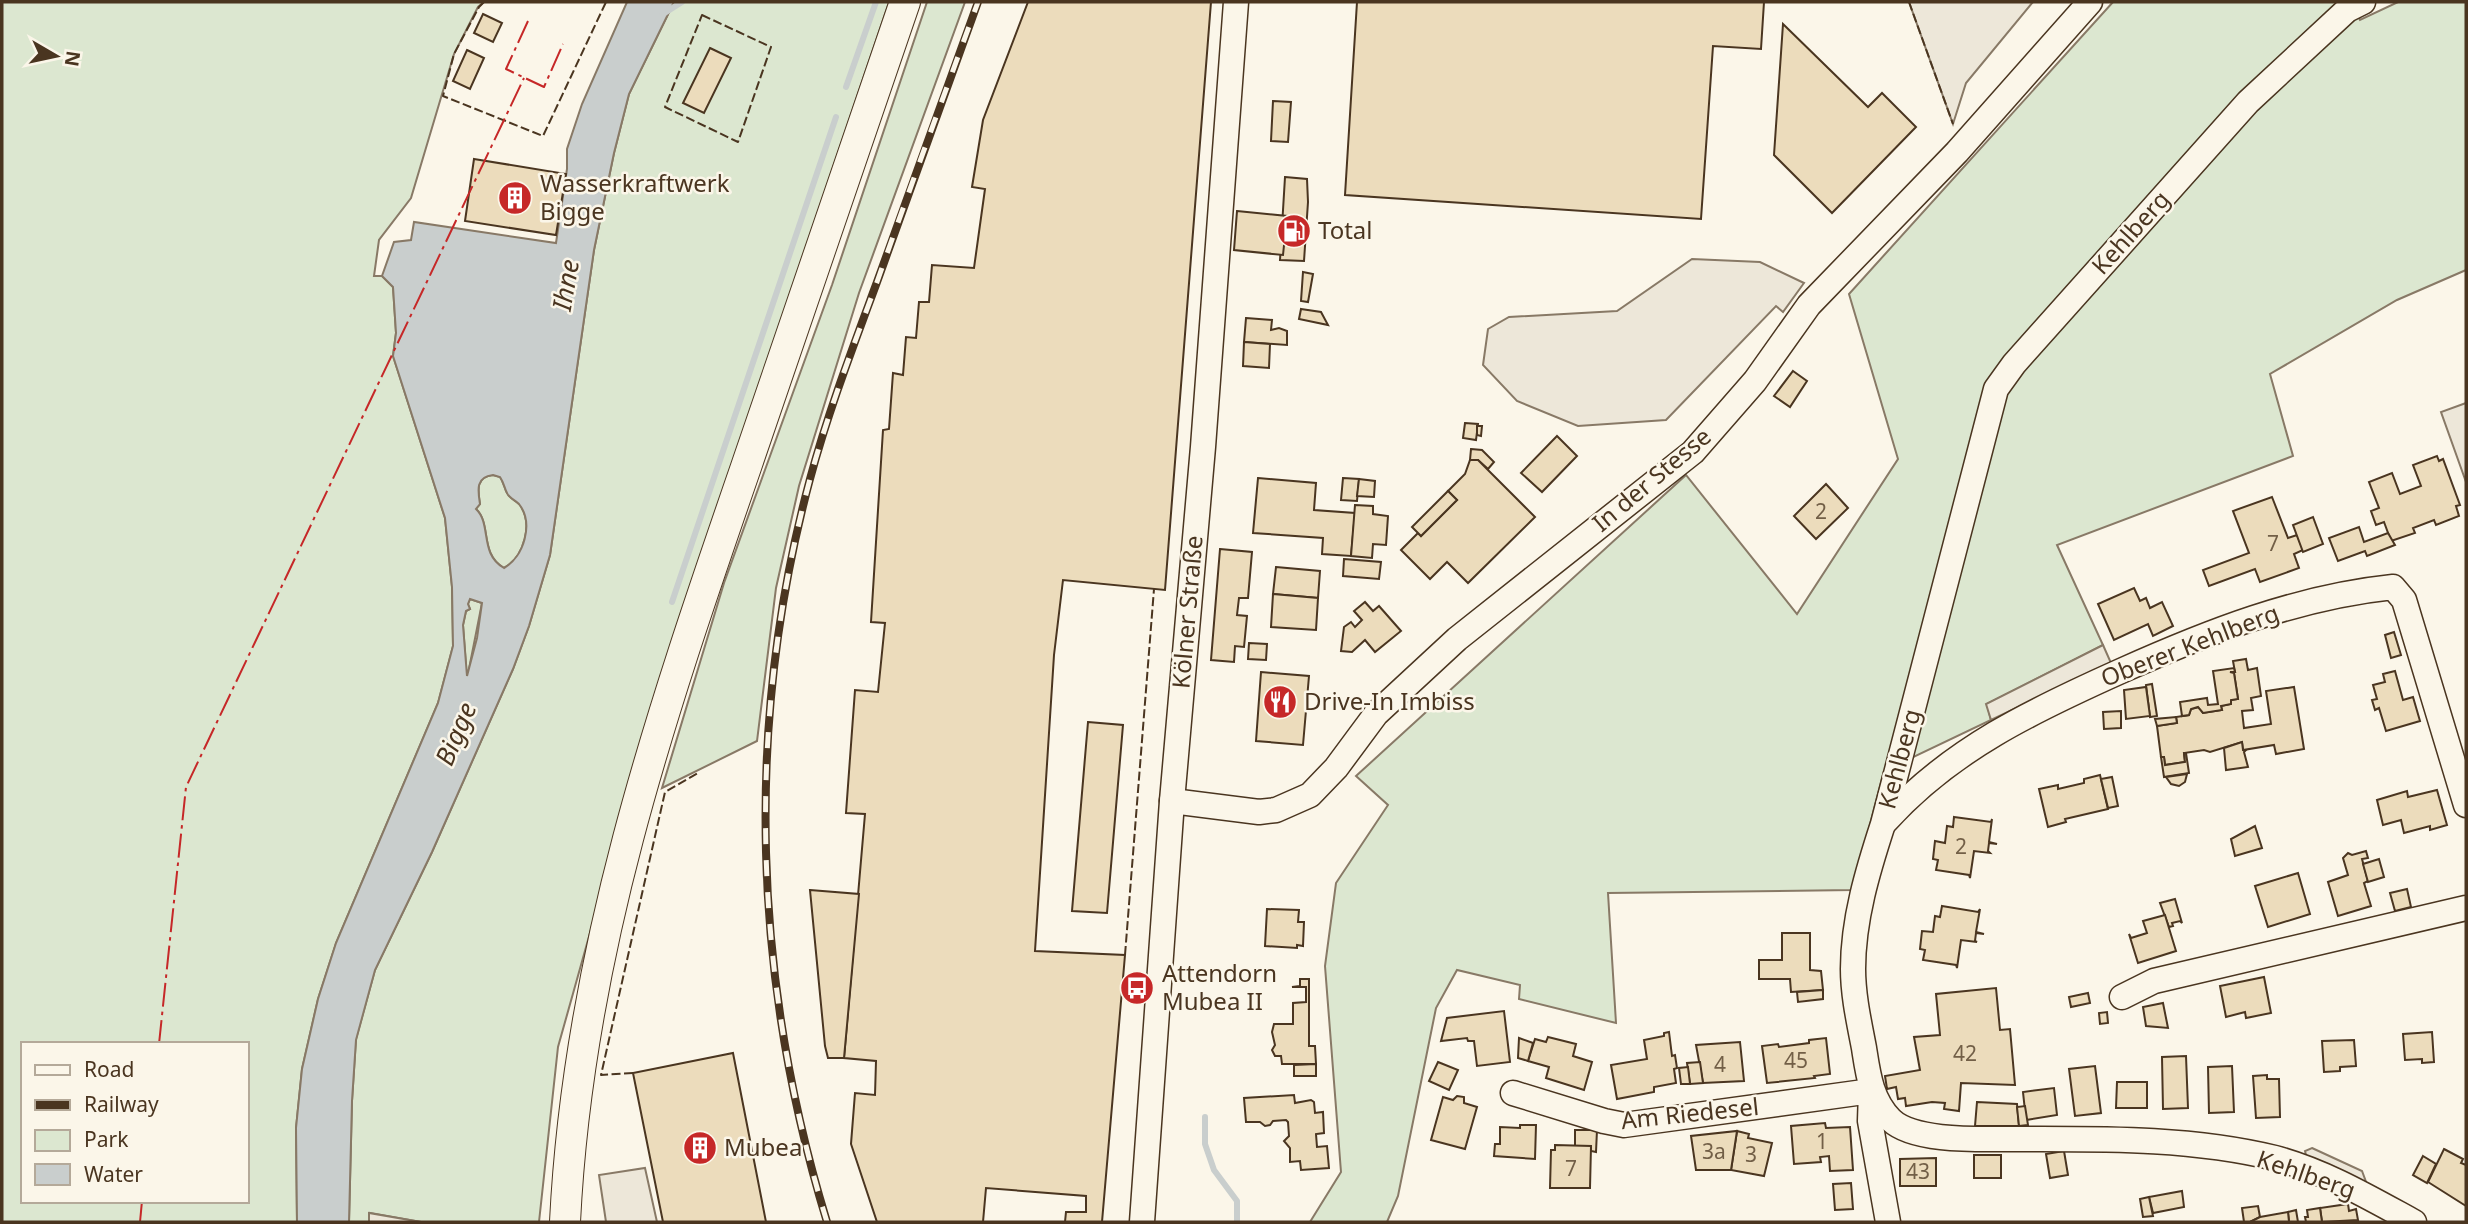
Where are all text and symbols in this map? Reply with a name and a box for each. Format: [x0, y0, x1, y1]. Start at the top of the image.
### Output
north arrow [21, 21, 91, 91]
text: N [59, 49, 87, 68]
place label: Wasserkraftwerk Bigge [540, 166, 730, 227]
building icon: Wasserkraftwerk Bigge [496, 179, 534, 217]
street label: Kehlberg [2083, 183, 2176, 281]
fuel station icon: Total [1275, 212, 1313, 250]
place label: Total [1318, 213, 1373, 246]
water label: Ihne [543, 256, 587, 314]
street label: In der Stesse [1585, 419, 1717, 538]
house number: 2 [1815, 497, 1827, 525]
house number: 7 [2267, 529, 2279, 557]
street label: Kölner Straße [1163, 534, 1210, 690]
street label: Oberer Kehlberg [2096, 595, 2283, 694]
restaurant icon: Drive-In Imbiss [1261, 683, 1299, 721]
place label: Drive-In Imbiss [1304, 684, 1475, 717]
water label: Bigge [426, 696, 484, 771]
street label: Kehlberg [1869, 705, 1928, 812]
house number: 2 [1955, 832, 1967, 860]
place label: Attendorn Mubea II [1162, 956, 1277, 1017]
bus stop icon: Attendorn Mubea II [1118, 969, 1156, 1007]
house number: 42 [1953, 1039, 1977, 1067]
legend [21, 1042, 248, 1203]
house number: 45 [1784, 1046, 1808, 1074]
house number: 4 [1714, 1050, 1726, 1078]
text: Road [84, 1055, 134, 1083]
street label: Am Riedesel [1619, 1089, 1760, 1136]
text: Railway [84, 1090, 159, 1118]
text: Park [84, 1125, 129, 1153]
house number: 1 [1816, 1127, 1828, 1155]
building icon: Mubea [681, 1129, 719, 1167]
place label: Mubea [724, 1130, 802, 1163]
house number: 3a [1702, 1137, 1726, 1165]
house number: 3 [1745, 1140, 1757, 1168]
street label: Kehlberg [2253, 1141, 2360, 1206]
house number: 7 [1565, 1154, 1577, 1182]
house number: 43 [1906, 1157, 1930, 1185]
text: Water [84, 1160, 143, 1188]

